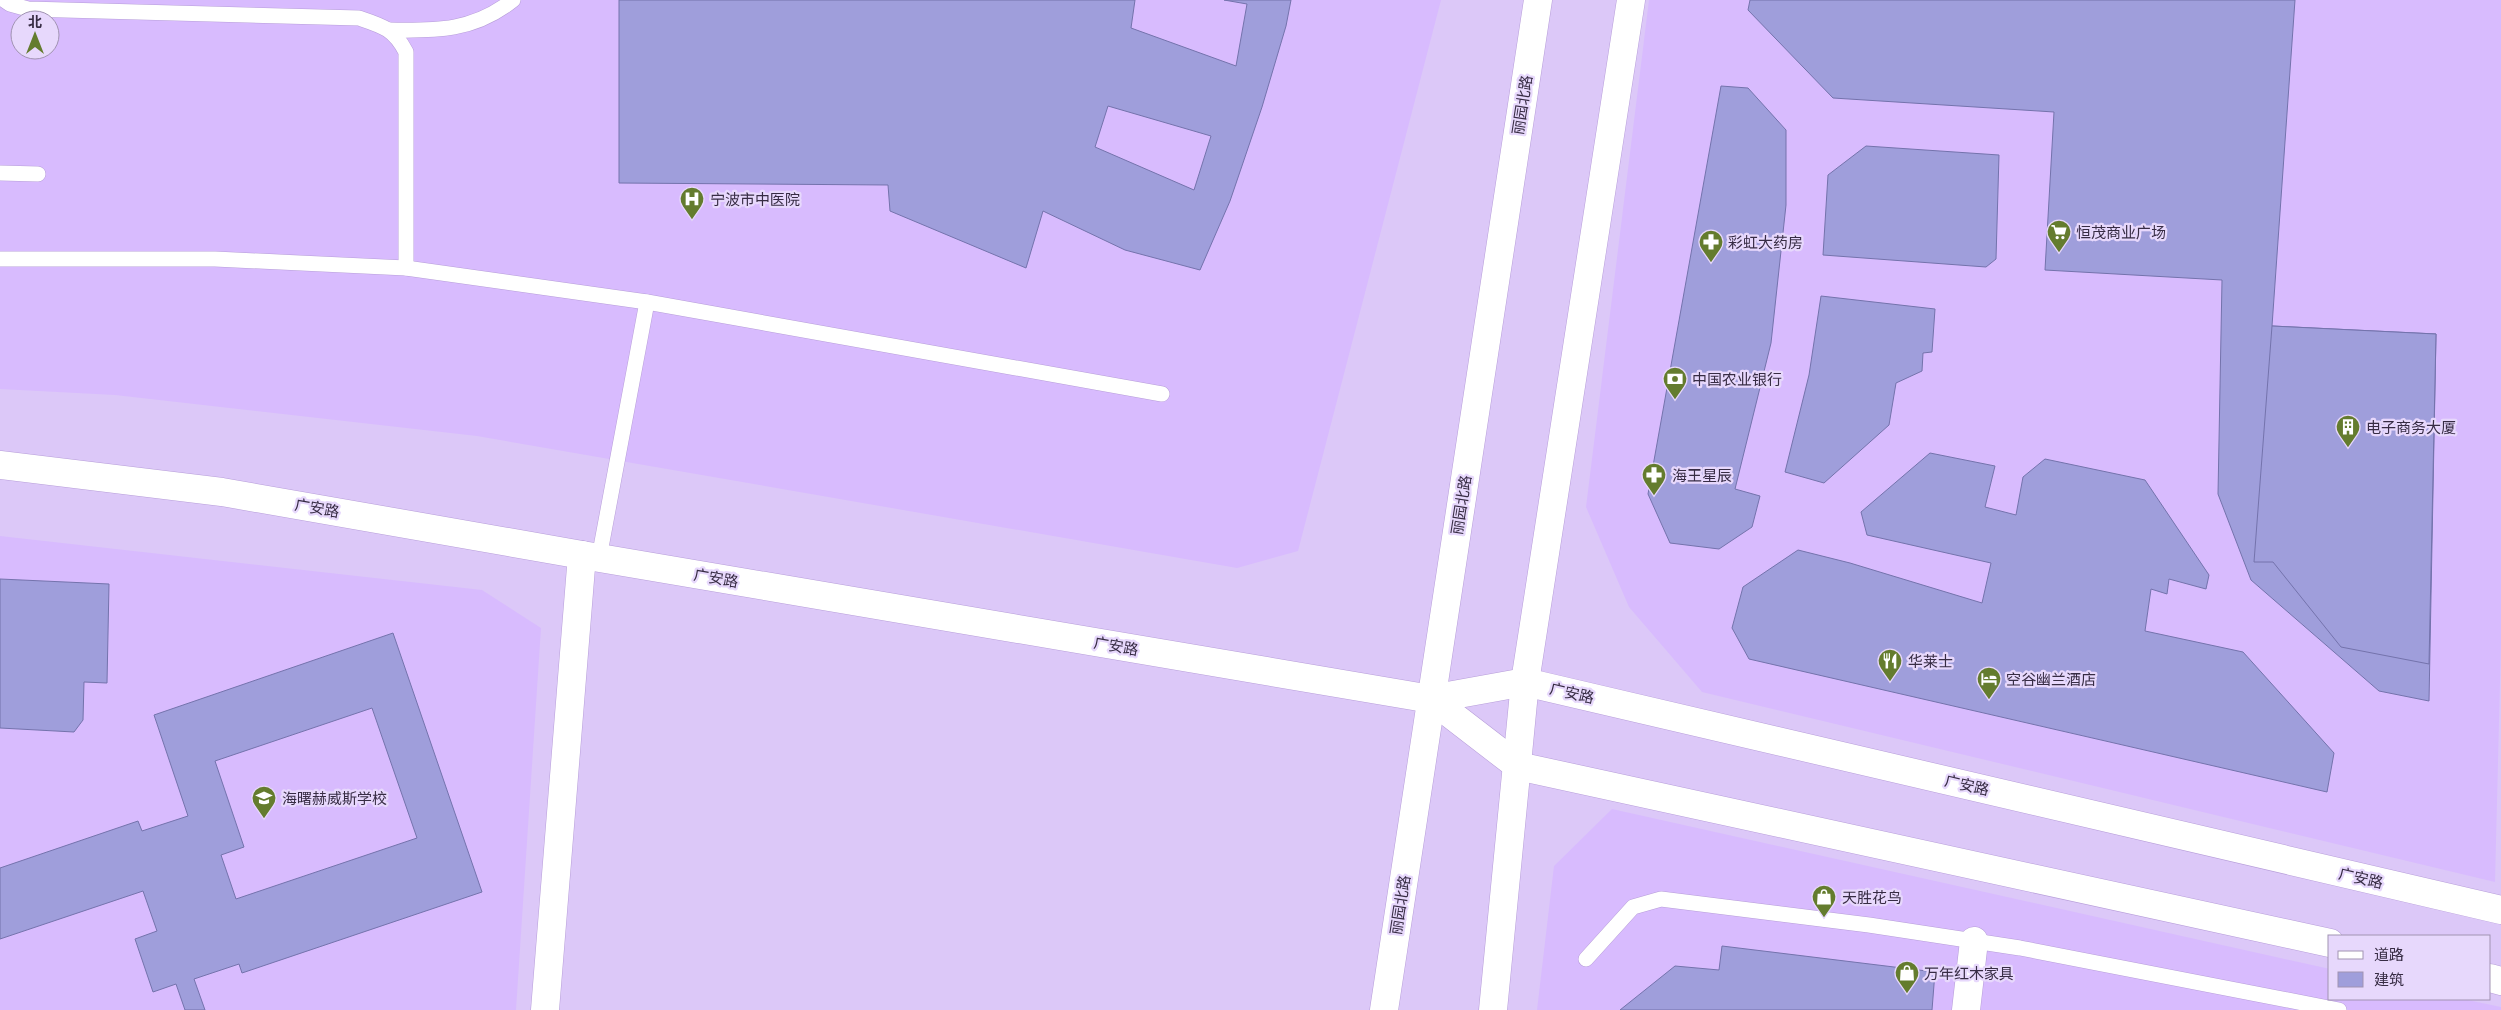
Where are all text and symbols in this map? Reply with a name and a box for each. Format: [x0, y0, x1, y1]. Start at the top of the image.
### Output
north arrow [10, 10, 60, 60]
text: 北 [28, 13, 42, 31]
street label: 丽园北路 [1508, 74, 1536, 136]
hospital icon: 宁波市中医院 [679, 186, 705, 220]
place label: 宁波市中医院 [710, 190, 800, 209]
supermarket icon: 恒茂商业广场 [2046, 219, 2072, 253]
place label: 恒茂商业广场 [2076, 223, 2166, 242]
pharmacy icon: 彩虹大药房 [1698, 229, 1724, 263]
place label: 彩虹大药房 [1728, 233, 1803, 252]
bank icon: 中国农业银行 [1662, 366, 1688, 400]
place label: 中国农业银行 [1692, 370, 1782, 389]
building icon: 电子商务大厦 [2335, 414, 2361, 448]
place label: 电子商务大厦 [2366, 418, 2456, 437]
pharmacy icon: 海王星辰 [1641, 462, 1667, 496]
place label: 海王星辰 [1672, 466, 1732, 485]
street label: 丽园北路 [1447, 474, 1475, 536]
street label: 广安路 [293, 495, 341, 521]
street label: 广安路 [692, 565, 740, 591]
street label: 广安路 [1092, 633, 1140, 659]
restaurant icon: 华莱士 [1877, 648, 1903, 682]
place label: 华莱士 [1908, 652, 1953, 671]
hotel icon: 空谷幽兰酒店 [1976, 666, 2002, 700]
place label: 空谷幽兰酒店 [2006, 670, 2096, 689]
street label: 广安路 [1548, 679, 1596, 707]
street label: 广安路 [1943, 771, 1991, 799]
school or university icon: 海曙赫威斯学校 [251, 785, 277, 819]
place label: 海曙赫威斯学校 [282, 789, 387, 808]
street label: 广安路 [2337, 864, 2385, 892]
street label: 丽园北路 [1386, 874, 1414, 936]
shop icon: 天胜花鸟 [1811, 884, 1837, 918]
place label: 天胜花鸟 [1842, 888, 1902, 907]
legend [2328, 935, 2491, 1000]
text: 道路 [2374, 945, 2404, 964]
shop icon: 万年红木家具 [1894, 960, 1920, 994]
place label: 万年红木家具 [1924, 964, 2014, 983]
text: 建筑 [2374, 970, 2404, 989]

